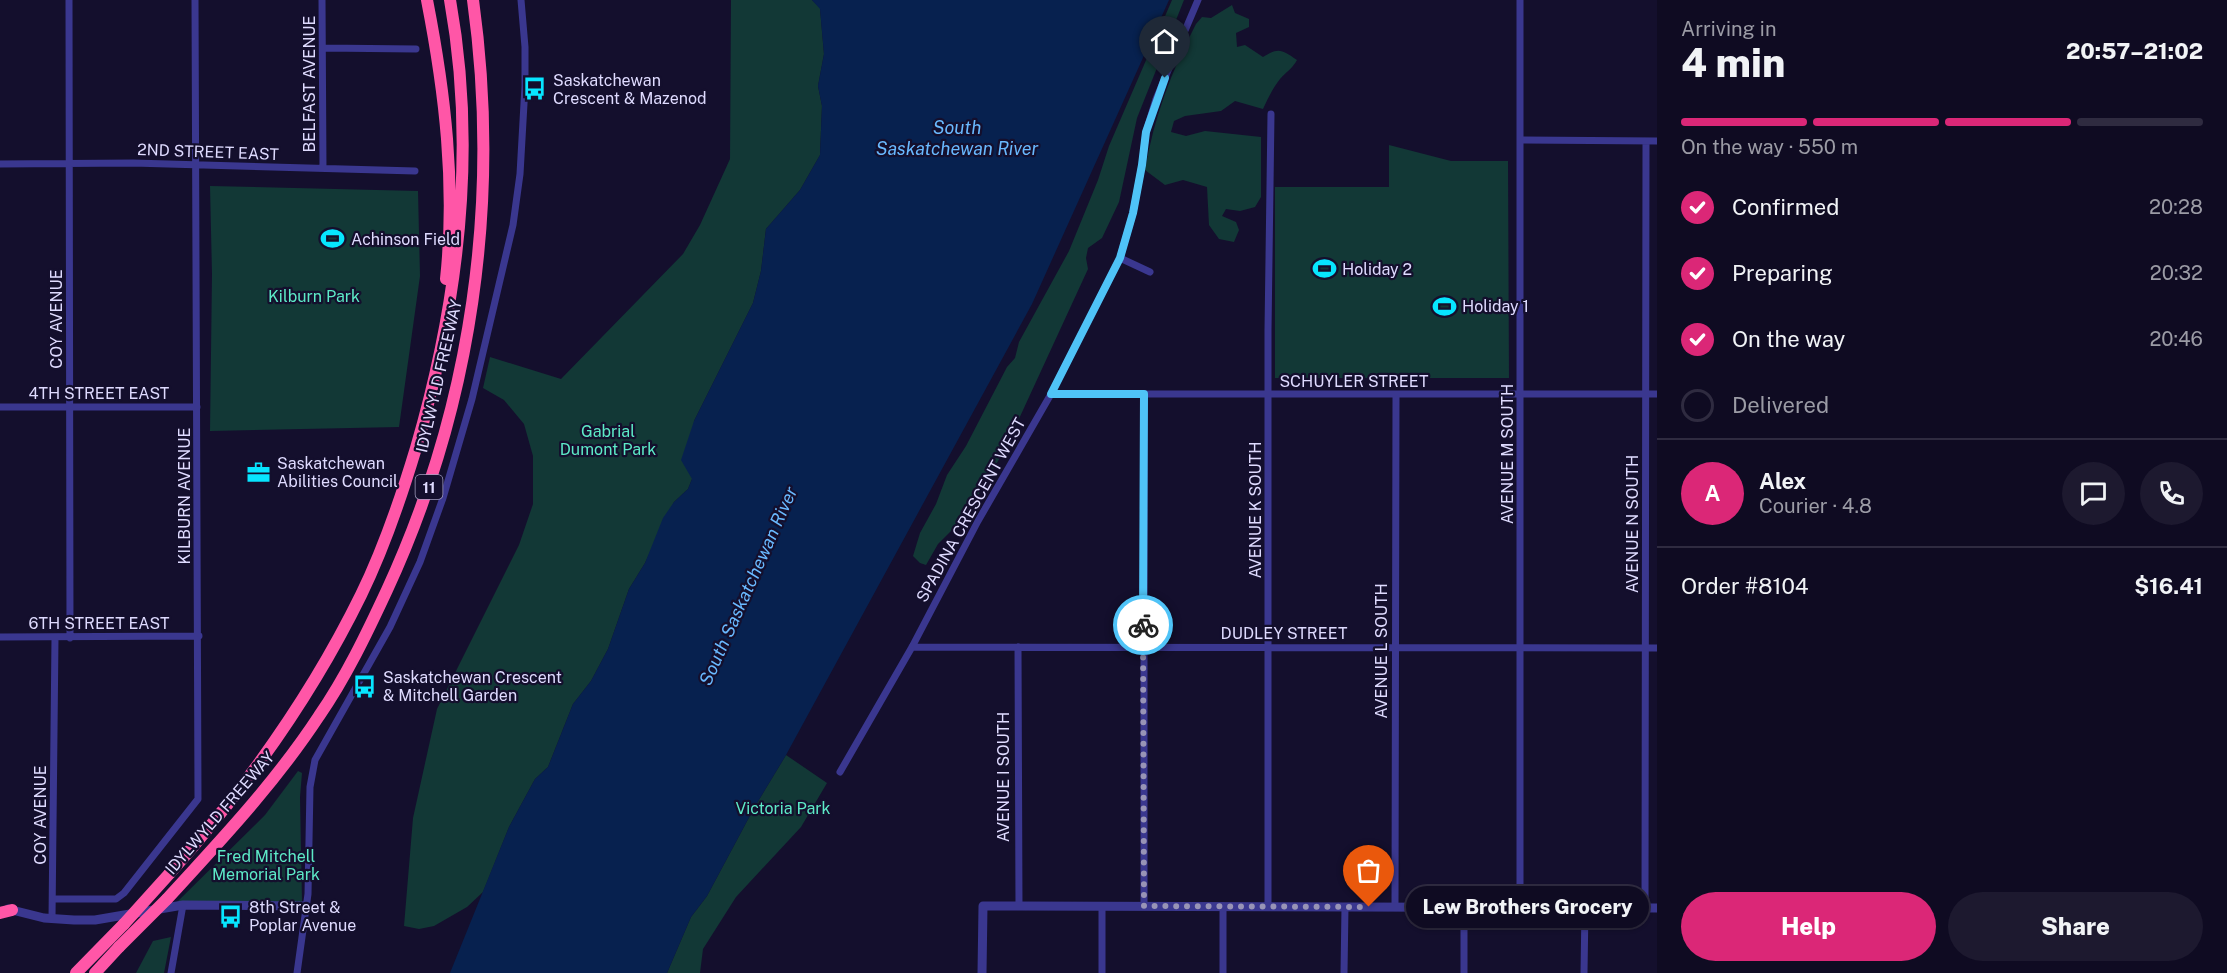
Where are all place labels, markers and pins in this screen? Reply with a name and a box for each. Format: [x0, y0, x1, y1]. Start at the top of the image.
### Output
pin [1139, 16, 1190, 78]
place label: Saskatchewan Crescent & Mazenod [553, 71, 707, 108]
bus stop icon: Saskatchewan Crescent & Mazenod [522, 76, 548, 102]
sports icon: Achinson Field [320, 226, 346, 252]
place label: Achinson Field [351, 230, 460, 249]
sports icon: Holiday 2 [1311, 256, 1337, 282]
place label: Holiday 2 [1342, 260, 1412, 279]
sports icon: Holiday 1 [1431, 293, 1457, 319]
place label: Holiday 1 [1462, 297, 1529, 316]
place label: Saskatchewan Abilities Council [277, 454, 398, 491]
office icon: Saskatchewan Abilities Council [246, 459, 272, 485]
place label: Saskatchewan Crescent & Mitchell Garden [383, 668, 562, 705]
bus stop icon: Saskatchewan Crescent & Mitchell Garden [352, 673, 378, 699]
pin [1343, 845, 1394, 907]
callout: Lew Brothers Grocery [1405, 886, 1648, 928]
place label: 8th Street & Poplar Avenue [249, 898, 356, 935]
bus stop icon: 8th Street & Poplar Avenue [218, 903, 244, 929]

